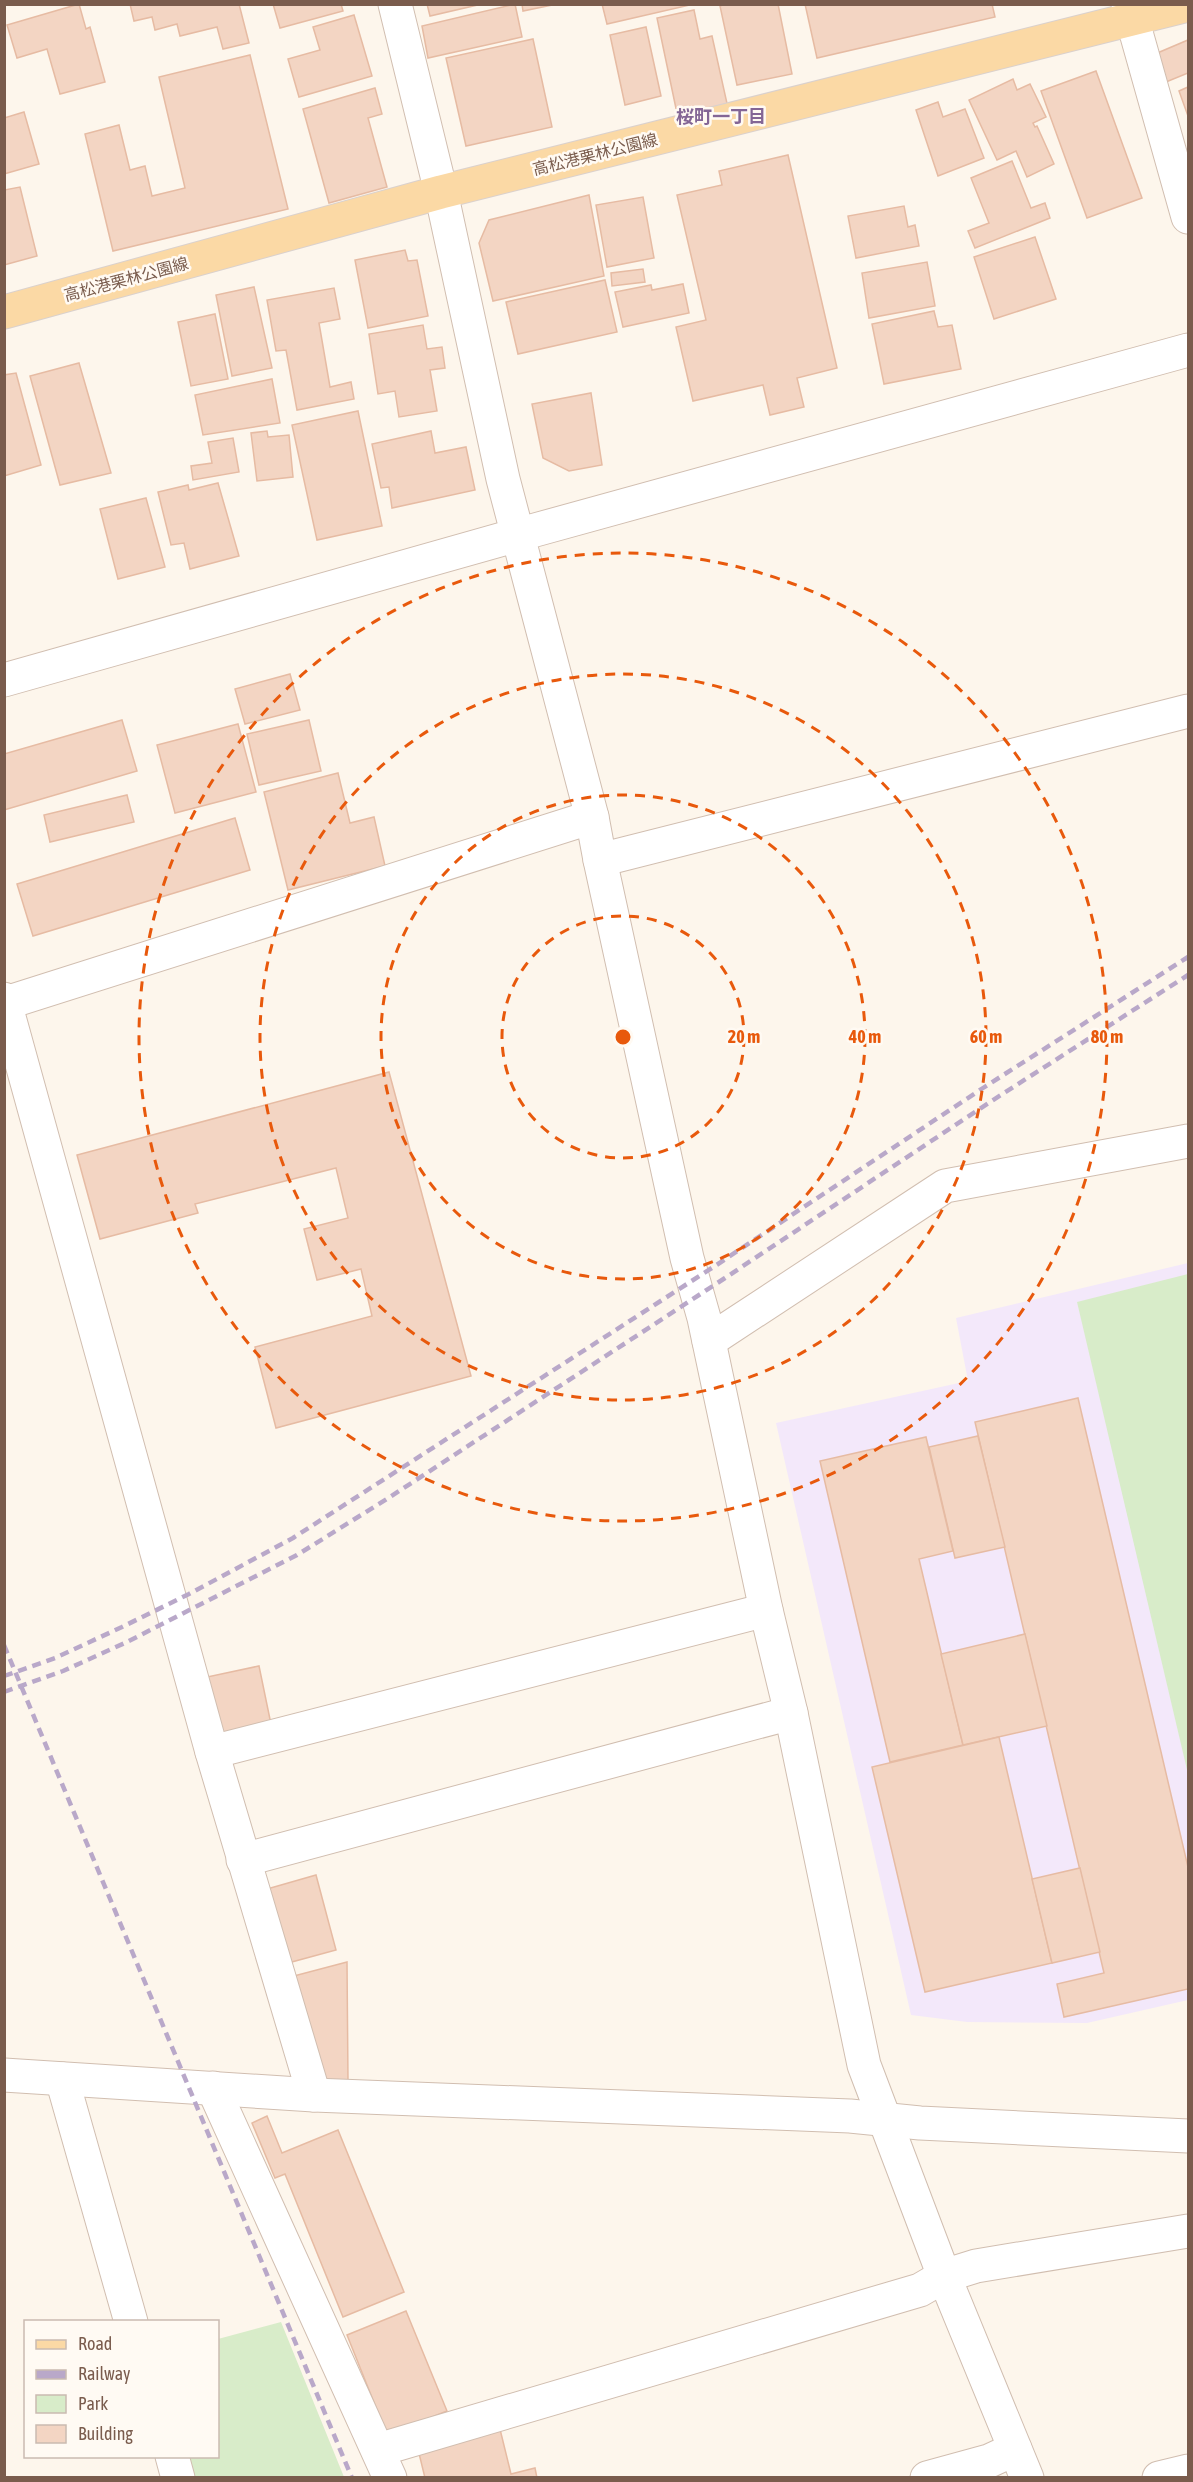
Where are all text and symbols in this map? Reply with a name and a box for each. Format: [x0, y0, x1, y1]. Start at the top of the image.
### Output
district label: 桜町一丁目 [676, 106, 766, 127]
street label: 高松港栗林公園線 [531, 130, 659, 178]
street label: 高松港栗林公園線 [62, 254, 190, 304]
text: 20 m [728, 1026, 760, 1047]
text: 40 m [848, 1026, 881, 1047]
text: 60 m [970, 1026, 1002, 1047]
text: 80 m [1091, 1026, 1123, 1047]
centre of rings [613, 1027, 633, 1047]
legend [24, 2320, 219, 2458]
text: Road [78, 2333, 112, 2354]
text: Railway [78, 2363, 130, 2384]
text: Park [78, 2393, 108, 2414]
text: Building [78, 2423, 133, 2444]

